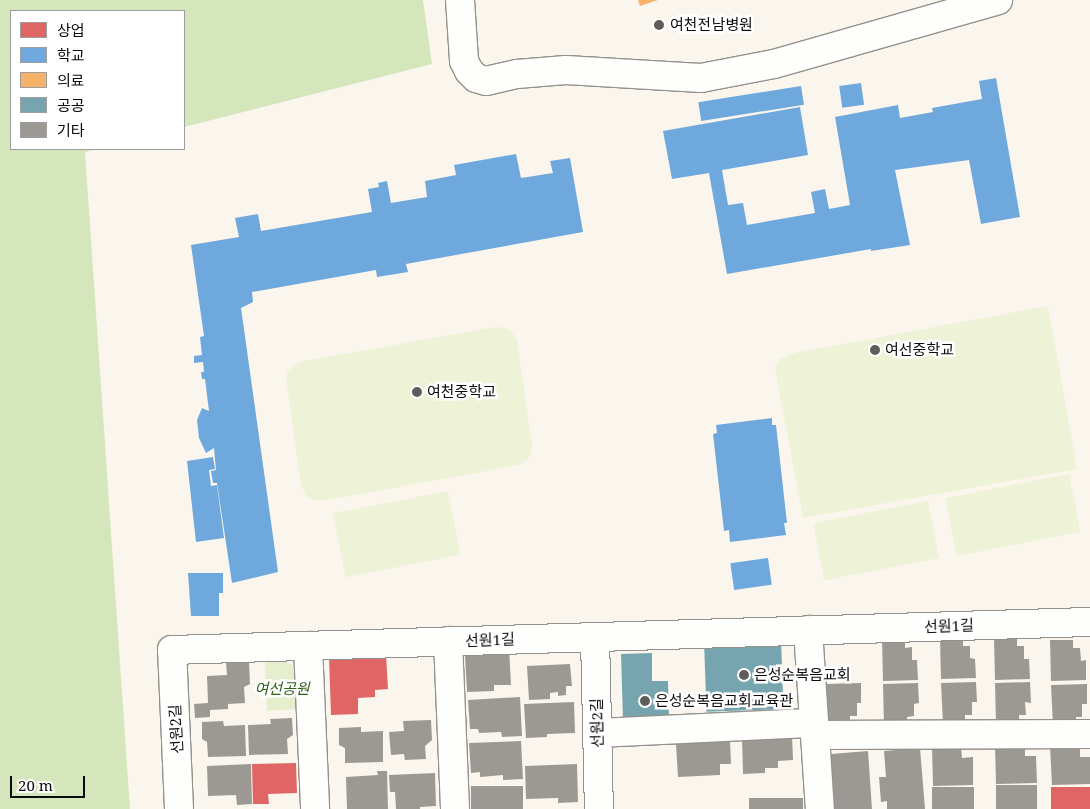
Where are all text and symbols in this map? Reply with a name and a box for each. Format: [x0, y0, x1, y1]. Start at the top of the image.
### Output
legend [10, 10, 185, 150]
place label: 여천전남병원 [670, 16, 753, 34]
marker: 여천전남병원 [652, 18, 666, 32]
text: 상업 [57, 20, 85, 40]
text: 학교 [57, 45, 85, 65]
text: 의료 [57, 70, 85, 90]
text: 공공 [57, 95, 85, 115]
text: 기타 [57, 120, 85, 140]
place label: 여선중학교 [885, 341, 954, 359]
marker: 여선중학교 [869, 344, 881, 356]
place label: 여천중학교 [427, 383, 496, 401]
marker: 여천중학교 [411, 386, 423, 398]
street label: 선원1길 [924, 616, 974, 636]
street label: 선원1길 [465, 630, 515, 650]
place label: 은성순복음교회 [754, 666, 851, 684]
marker: 은성순복음교회 [738, 669, 750, 681]
park label: 여선공원 [254, 680, 310, 698]
place label: 은성순복음교회교육관 [655, 692, 793, 710]
marker: 은성순복음교회교육관 [639, 695, 651, 707]
street label: 선원2길 [588, 698, 606, 748]
street label: 선원2길 [166, 704, 186, 754]
scale bar [12, 766, 88, 798]
text: 20 m [18, 775, 53, 795]

